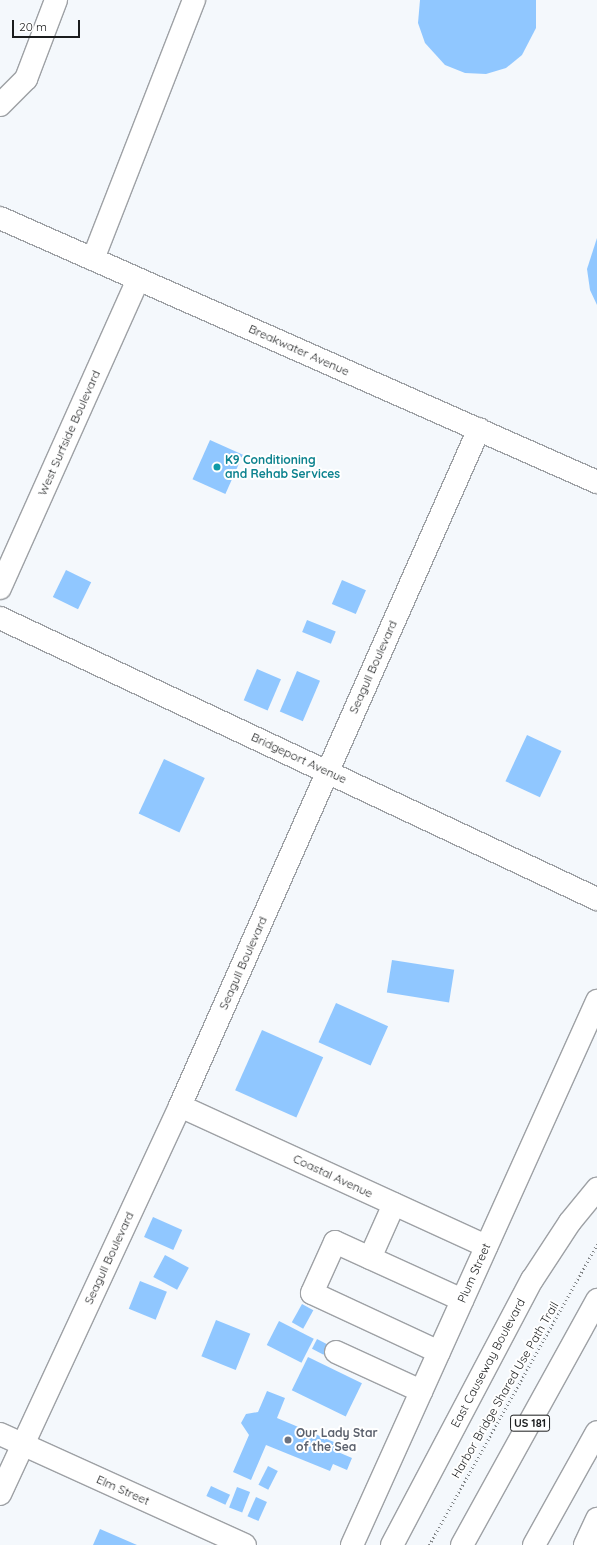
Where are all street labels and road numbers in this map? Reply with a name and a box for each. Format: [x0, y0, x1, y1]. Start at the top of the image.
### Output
street label: Breakwater Avenue [246, 321, 352, 379]
street label: West Surfside Boulevard [35, 368, 103, 498]
street label: Seagull Boulevard [346, 618, 400, 716]
street label: Bridgeport Avenue [249, 730, 349, 786]
street label: Seagull Boulevard [216, 914, 270, 1012]
street label: Coastal Avenue [291, 1151, 375, 1201]
street label: Seagull Boulevard [81, 1209, 137, 1307]
street label: Plum Street [454, 1241, 494, 1305]
street label: East Causeway Boulevard [448, 1296, 528, 1430]
street label: Harbor Bridge Shared Use Path Trail [448, 1299, 562, 1481]
road number: US 181 [510, 1414, 550, 1432]
street label: Elm Street [94, 1472, 152, 1508]

